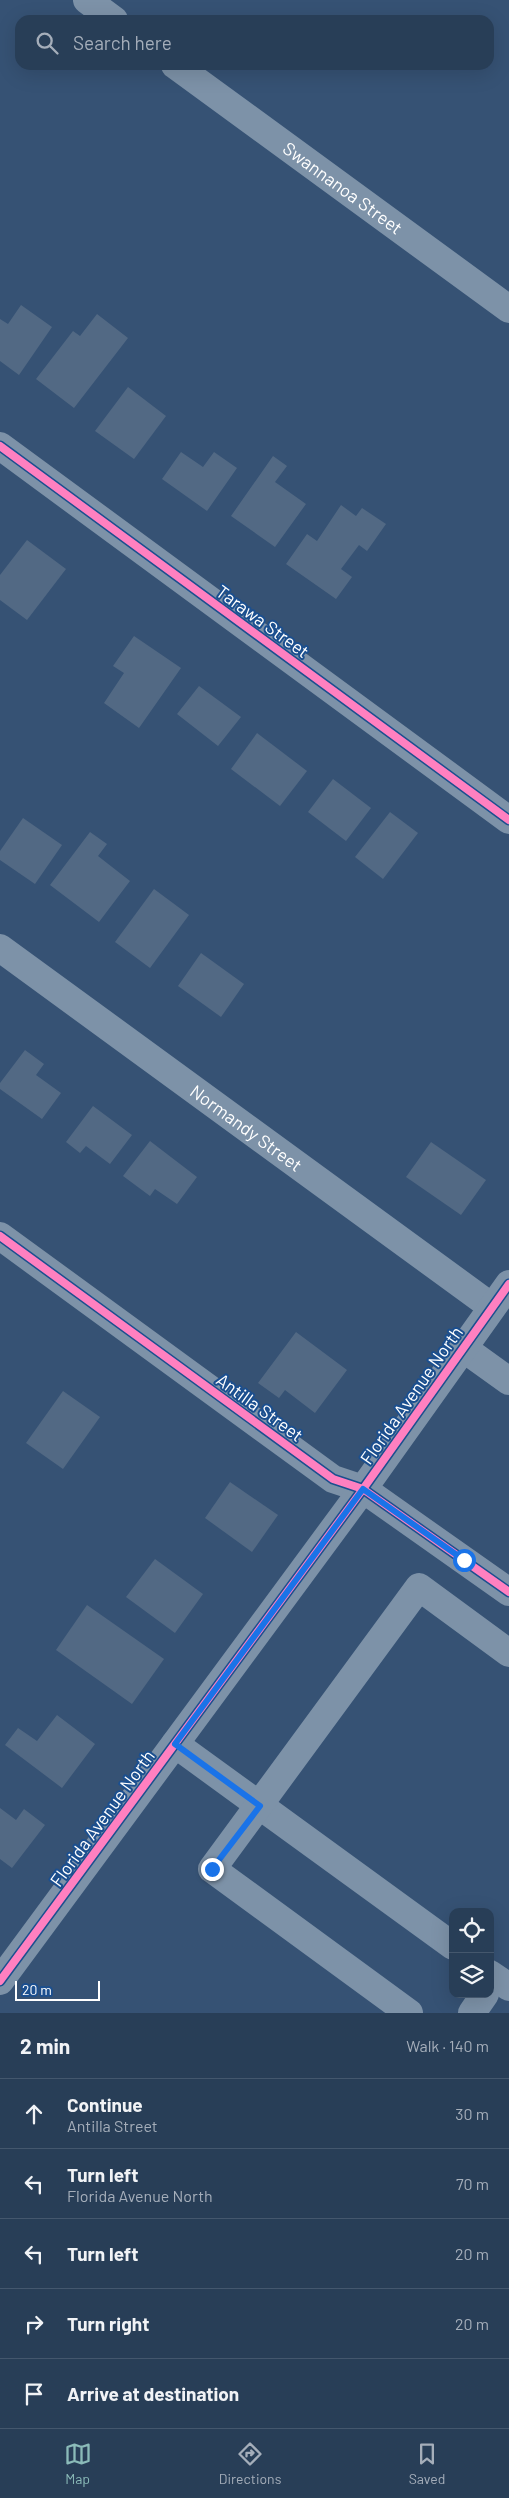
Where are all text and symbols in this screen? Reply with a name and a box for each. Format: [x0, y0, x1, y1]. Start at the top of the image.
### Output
search box [15, 15, 494, 70]
icon: search [33, 29, 61, 57]
text: Search here [73, 31, 172, 54]
street label: Swannanoa Street [279, 137, 407, 239]
street label: Tarawa Street [212, 580, 314, 662]
street label: Normandy Street [186, 1080, 307, 1176]
street label: Florida Avenue North [355, 1322, 467, 1468]
street label: Antilla Street [212, 1368, 308, 1446]
route start [453, 1549, 476, 1572]
street label: Florida Avenue North [45, 1745, 159, 1891]
route end [201, 1858, 224, 1881]
map controls [449, 1908, 494, 1998]
button: locate [449, 1908, 494, 1953]
button: layers [449, 1953, 494, 1998]
scale bar [15, 1978, 100, 2001]
text: 20 m [22, 1981, 52, 1998]
text: 2 min [20, 2033, 70, 2058]
text: Walk · 140 m [406, 2036, 489, 2055]
text: Continue [67, 2093, 143, 2116]
icon: ahead [20, 2100, 48, 2128]
text: 30 m [455, 2104, 489, 2123]
text: Antilla Street [67, 2116, 158, 2135]
text: Turn left [67, 2163, 138, 2186]
icon: left [20, 2170, 48, 2198]
text: 70 m [456, 2174, 489, 2193]
text: Florida Avenue North [67, 2186, 213, 2205]
icon: left [20, 2240, 48, 2268]
text: Turn left [67, 2242, 138, 2265]
text: 20 m [455, 2244, 489, 2263]
icon: right [20, 2310, 48, 2338]
text: Turn right [67, 2312, 149, 2335]
text: 20 m [455, 2314, 489, 2333]
icon: arrive [20, 2380, 48, 2408]
text: Arrive at destination [67, 2382, 239, 2405]
tab: Map [64, 2440, 92, 2487]
tab: Directions [219, 2440, 281, 2487]
tab: Saved [409, 2440, 445, 2487]

